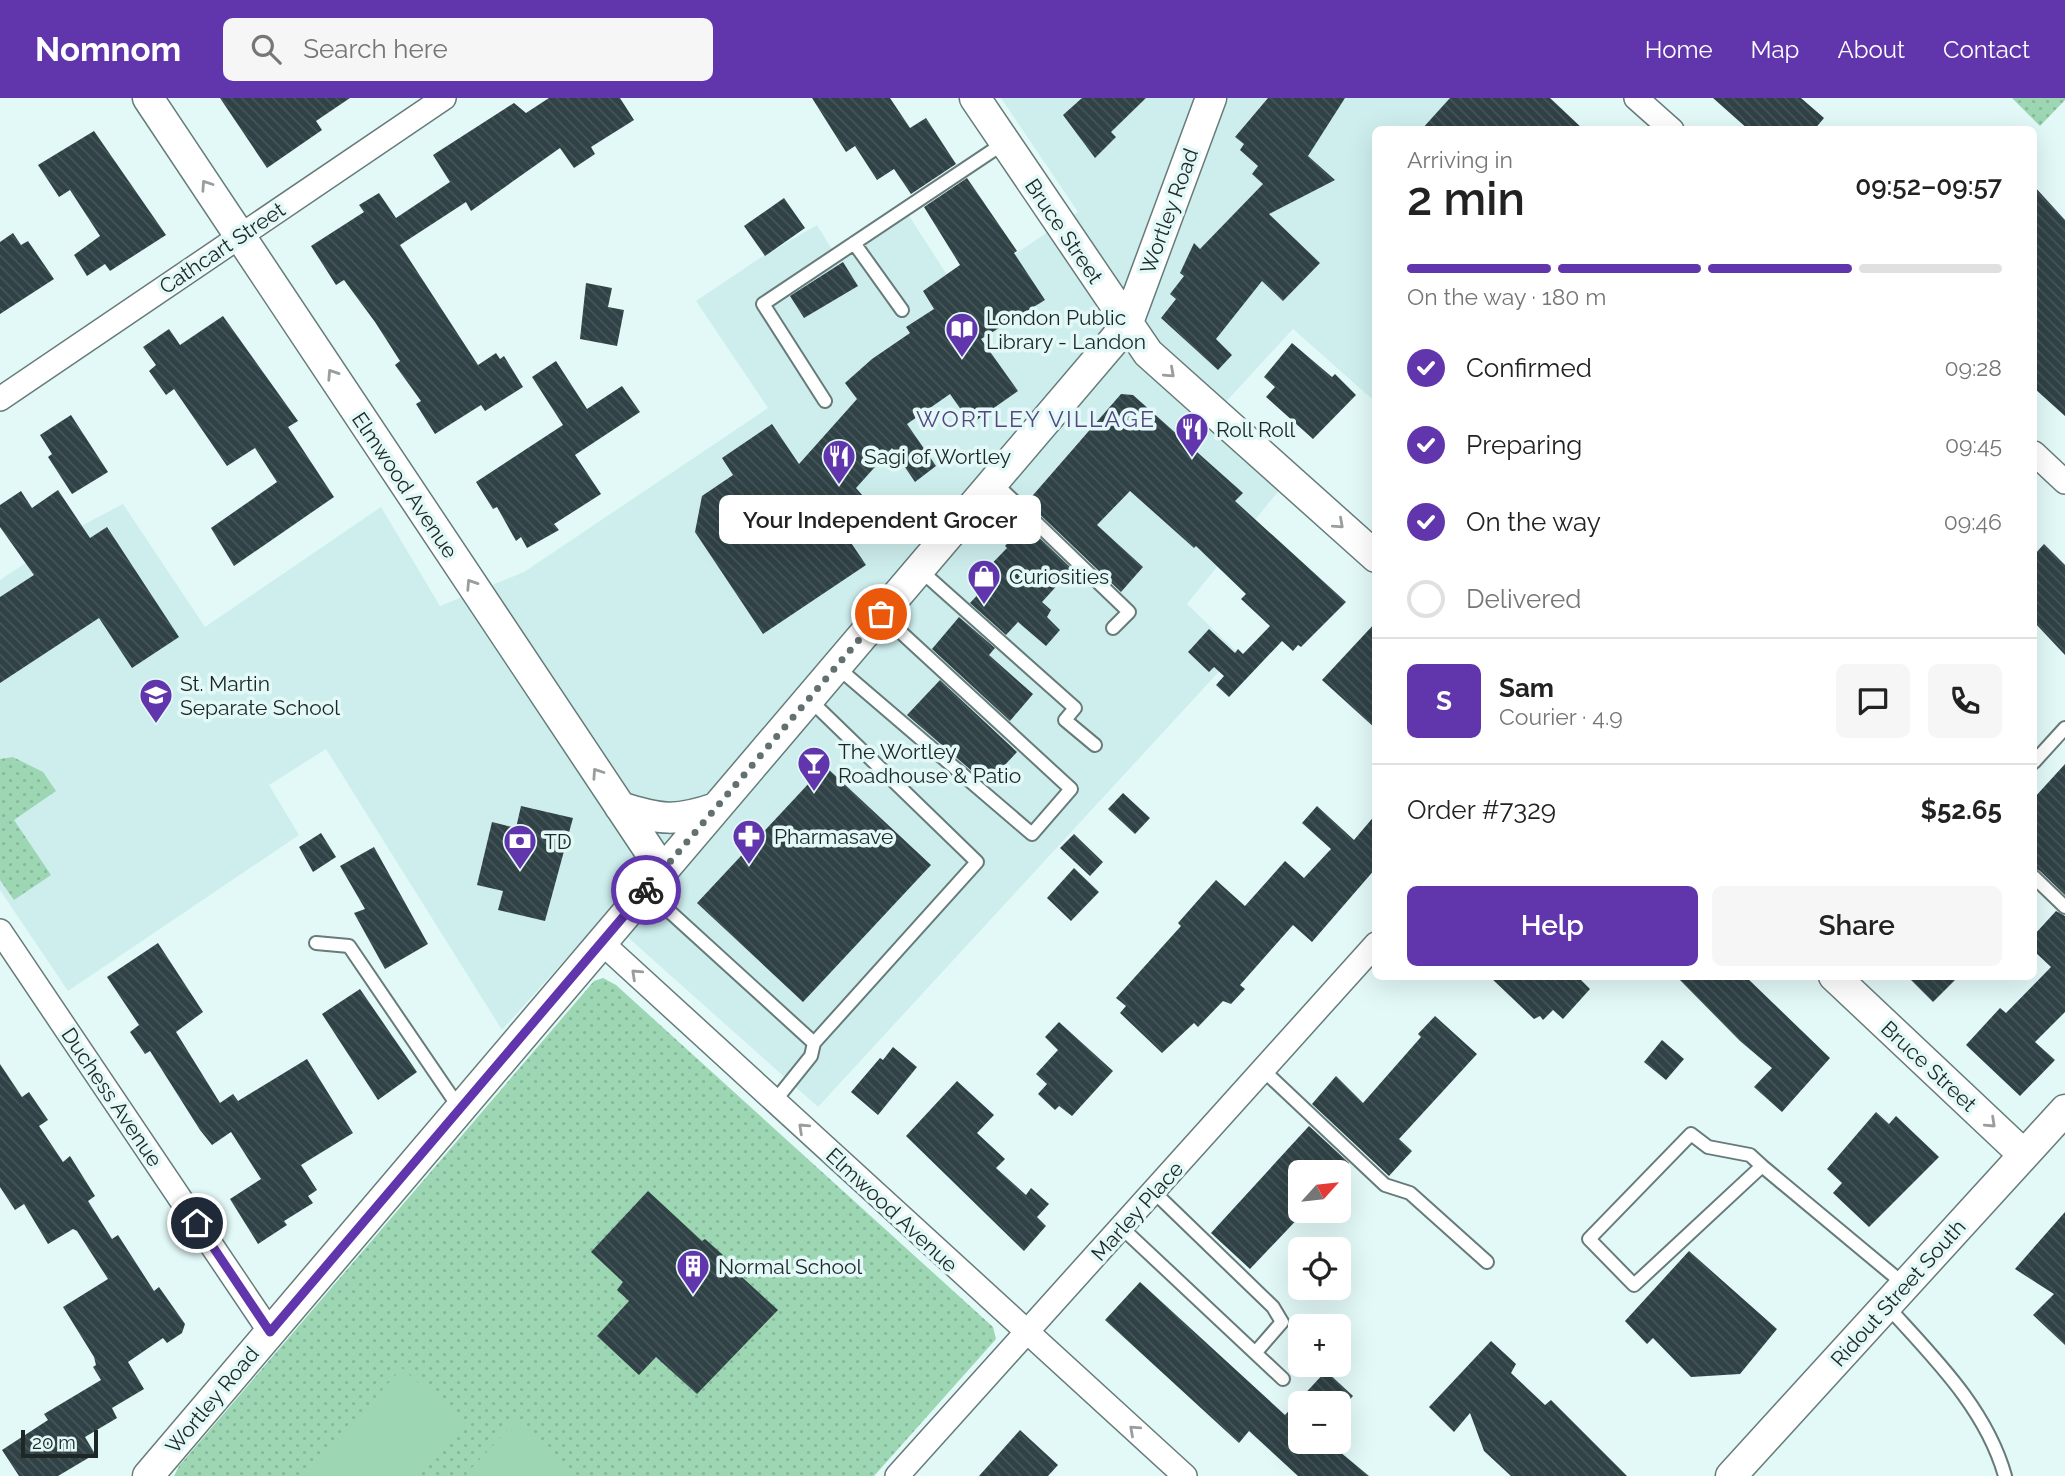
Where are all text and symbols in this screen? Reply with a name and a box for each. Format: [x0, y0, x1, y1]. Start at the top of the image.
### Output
search box [223, 18, 713, 81]
text: Nomnom [35, 30, 181, 69]
icon: search [247, 30, 285, 68]
text: Search here [303, 34, 448, 64]
text: Home [1645, 35, 1713, 64]
text: Map [1751, 35, 1799, 64]
text: About [1837, 35, 1905, 64]
text: Contact [1943, 35, 2030, 64]
street label: Wortley Road [1135, 145, 1203, 277]
text: Arriving in [1407, 146, 1513, 173]
text: 09:52–09:57 [1855, 171, 2002, 201]
text: 2 min [1407, 172, 1525, 226]
street label: Bruce Street [1020, 174, 1108, 288]
one-way arrow [202, 180, 214, 193]
street label: Cathcart Street [154, 197, 290, 299]
text: On the way · 180 m [1407, 283, 1606, 310]
place label: London Public Library - Landon [986, 305, 1146, 354]
library icon: London Public Library - Landon [943, 310, 981, 359]
icon: check [1407, 349, 1445, 387]
text: Confirmed [1466, 353, 1592, 383]
text: 09:28 [1944, 354, 2002, 381]
one-way arrow [1162, 365, 1175, 377]
one-way arrow [327, 369, 340, 382]
district label: WORTLEY VILLAGE [916, 405, 1156, 432]
street label: Elmwood Avenue [347, 407, 463, 563]
restaurant icon: Roll Roll [1173, 410, 1211, 459]
place label: Roll Roll [1216, 417, 1296, 442]
icon: check [1407, 426, 1445, 464]
text: Preparing [1466, 430, 1582, 460]
text: 09:45 [1945, 431, 2002, 458]
restaurant icon: Sagi of Wortley [820, 437, 858, 486]
place label: Sagi of Wortley [864, 444, 1011, 469]
callout: Your Independent Grocer [720, 495, 1042, 544]
icon: check [1407, 503, 1445, 541]
text: Your Independent Grocer [743, 506, 1017, 533]
text: On the way [1466, 507, 1601, 537]
text: 09:46 [1944, 508, 2002, 535]
one-way arrow [1331, 516, 1344, 529]
shop icon: Curiosities [965, 557, 1003, 606]
place label: Curiosities [1009, 564, 1109, 589]
one-way arrow [466, 579, 479, 592]
pin [851, 584, 911, 644]
text: Delivered [1466, 584, 1581, 614]
icon: bag [862, 595, 900, 633]
button: chat [1836, 664, 1910, 738]
button: phone [1928, 664, 2002, 738]
place label: St. Martin Separate School [180, 671, 340, 720]
text: Sam [1499, 673, 1554, 703]
school or university icon: St. Martin Separate School [137, 676, 175, 725]
text: S [1436, 686, 1452, 716]
text: Courier · 4.9 [1499, 703, 1623, 730]
place label: The Wortley Roadhouse & Patio [838, 739, 1021, 788]
bar icon: The Wortley Roadhouse & Patio [795, 744, 833, 793]
one-way arrow [593, 768, 606, 781]
text: Order #7329 [1407, 795, 1556, 825]
text: $52.65 [1920, 795, 2002, 825]
pharmacy icon: Pharmasave [730, 817, 768, 866]
bank icon: TD [501, 822, 539, 871]
place label: Pharmasave [774, 824, 893, 849]
place label: TD [544, 829, 572, 854]
courier [611, 855, 681, 925]
icon: bike [627, 871, 665, 909]
button: Help [1407, 886, 1698, 966]
button: Share [1712, 886, 2002, 966]
one-way arrow [631, 970, 644, 983]
street label: Bruce Street [1876, 1016, 1982, 1116]
street label: Duchess Avenue [56, 1023, 168, 1171]
one-way arrow [1983, 1115, 1996, 1128]
one-way arrow [798, 1124, 811, 1137]
street label: Elmwood Avenue [821, 1143, 963, 1277]
street label: Marley Place [1086, 1156, 1188, 1266]
north arrow [1288, 1160, 1351, 1223]
map controls [1288, 1160, 1351, 1454]
pin [167, 1193, 227, 1253]
icon: home [178, 1204, 216, 1242]
street label: Ridout Street South [1825, 1214, 1971, 1372]
button: locate [1288, 1237, 1351, 1300]
building icon: Normal School [674, 1247, 712, 1296]
place label: Normal School [718, 1254, 863, 1279]
button: + [1288, 1314, 1351, 1377]
street label: Wortley Road [160, 1342, 264, 1458]
button: − [1288, 1391, 1351, 1454]
one-way arrow [1129, 1426, 1142, 1439]
scale bar [21, 1427, 98, 1459]
text: 20 m [32, 1431, 76, 1453]

